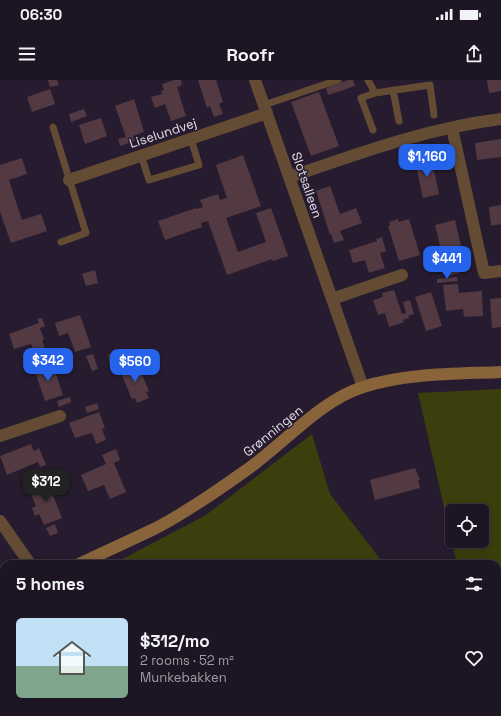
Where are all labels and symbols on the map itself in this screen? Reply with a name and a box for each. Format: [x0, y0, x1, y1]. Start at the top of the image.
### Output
street label: Liselundvej [127, 114, 199, 152]
pin: $1,160 [394, 144, 460, 178]
street label: Slotsalleen [288, 150, 326, 220]
pin: $441 [423, 246, 471, 280]
pin: $342 [24, 348, 72, 382]
pin: $560 [111, 349, 159, 383]
street label: Grønningen [240, 402, 306, 460]
pin: $312 [22, 469, 70, 503]

